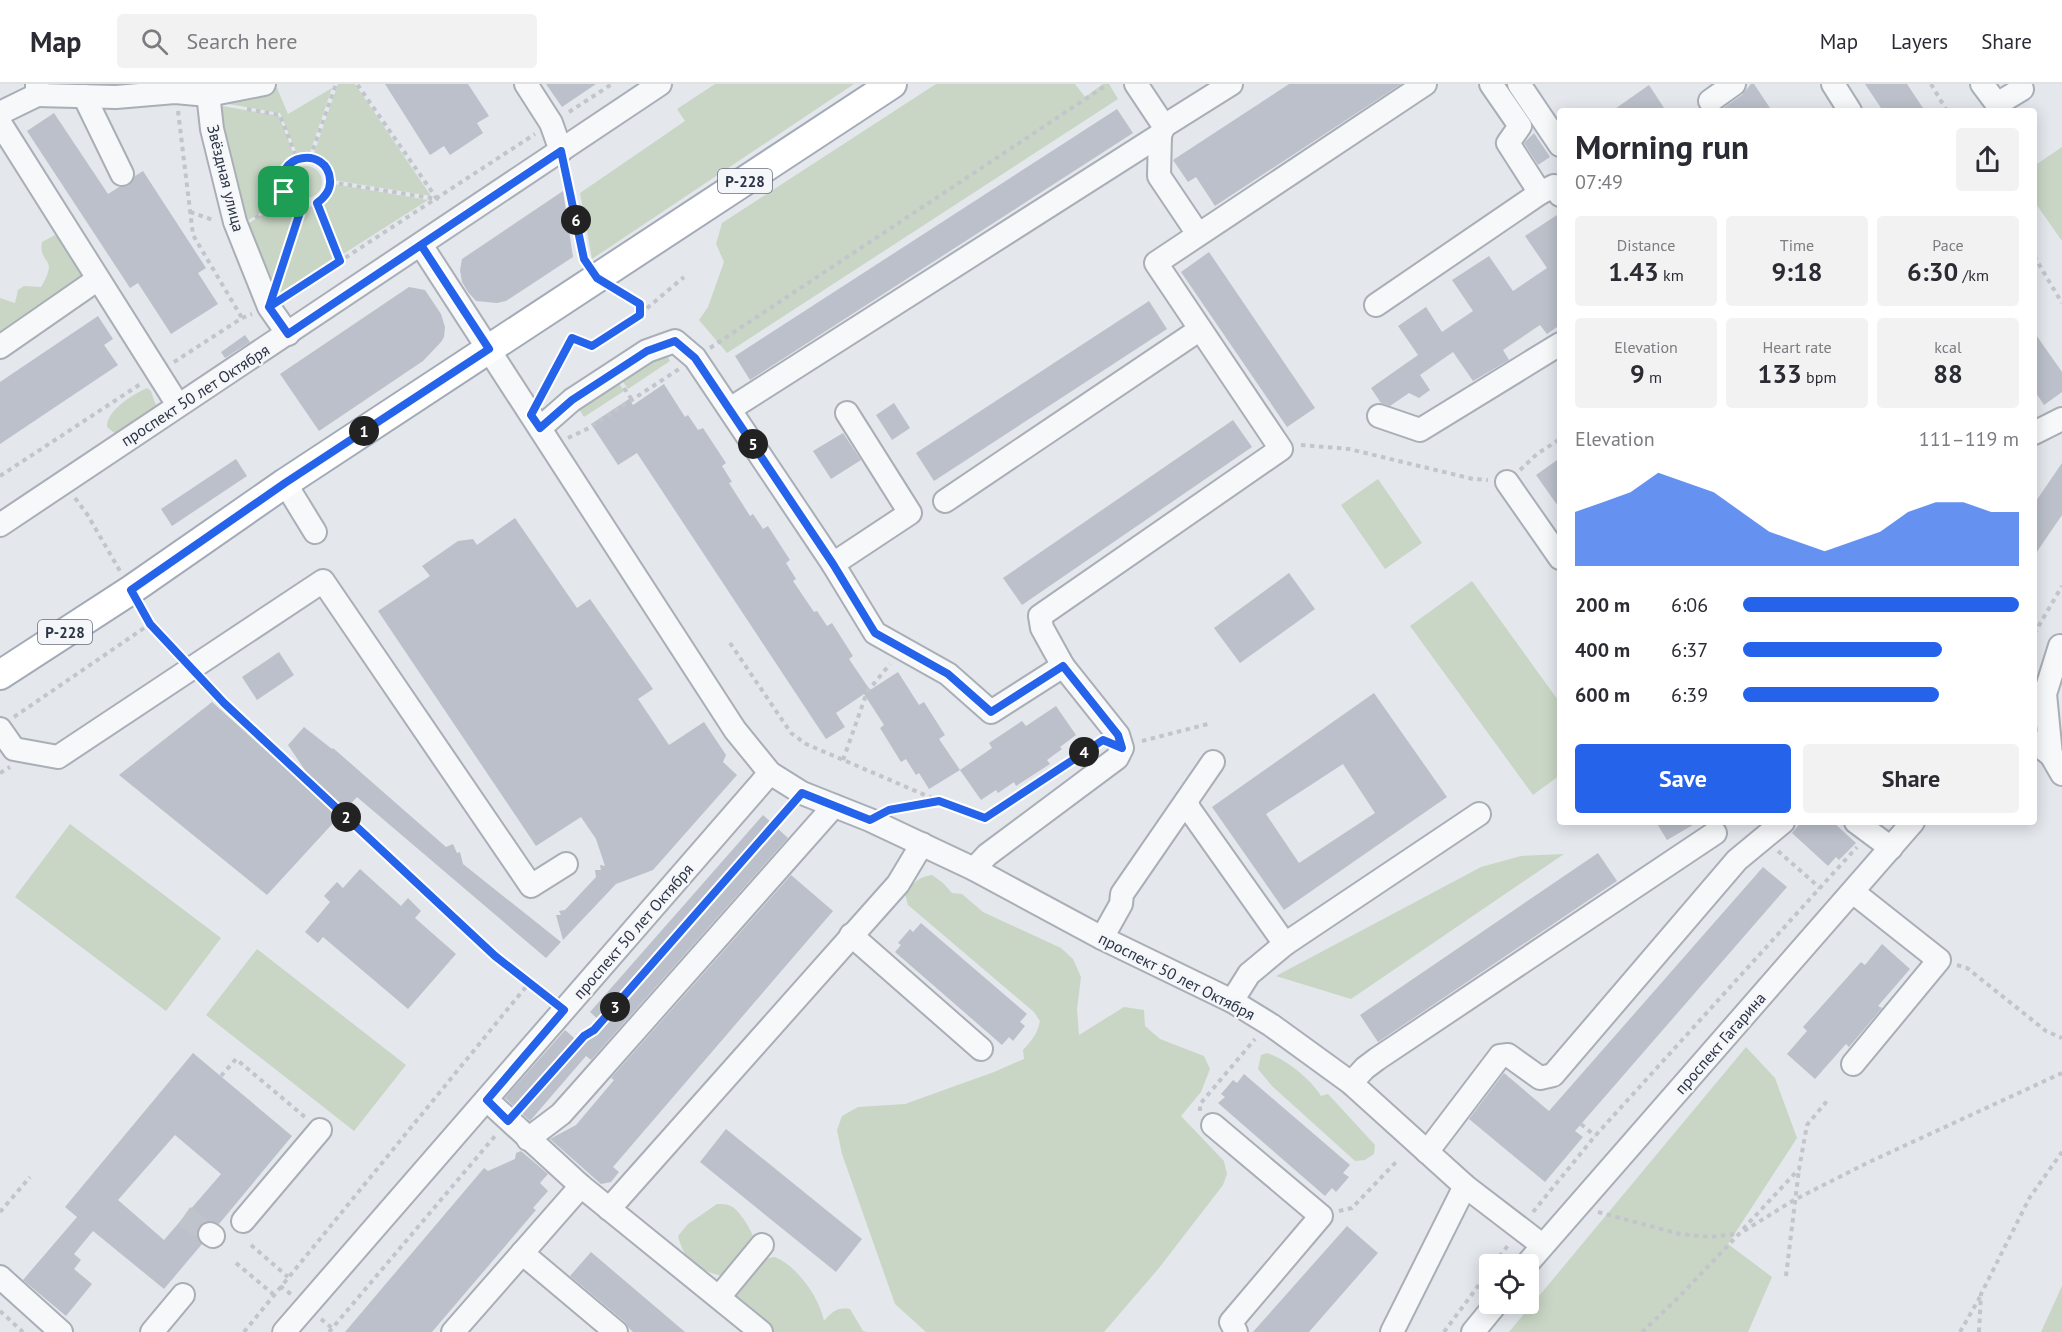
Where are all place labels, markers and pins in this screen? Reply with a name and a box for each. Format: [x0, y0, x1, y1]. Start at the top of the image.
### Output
pin [258, 166, 309, 217]
pin: 6 [561, 205, 591, 235]
pin: 1 [349, 416, 379, 446]
pin: 5 [738, 429, 768, 459]
pin: 4 [1069, 737, 1099, 767]
pin: 2 [331, 802, 361, 832]
pin: 3 [600, 992, 630, 1022]

